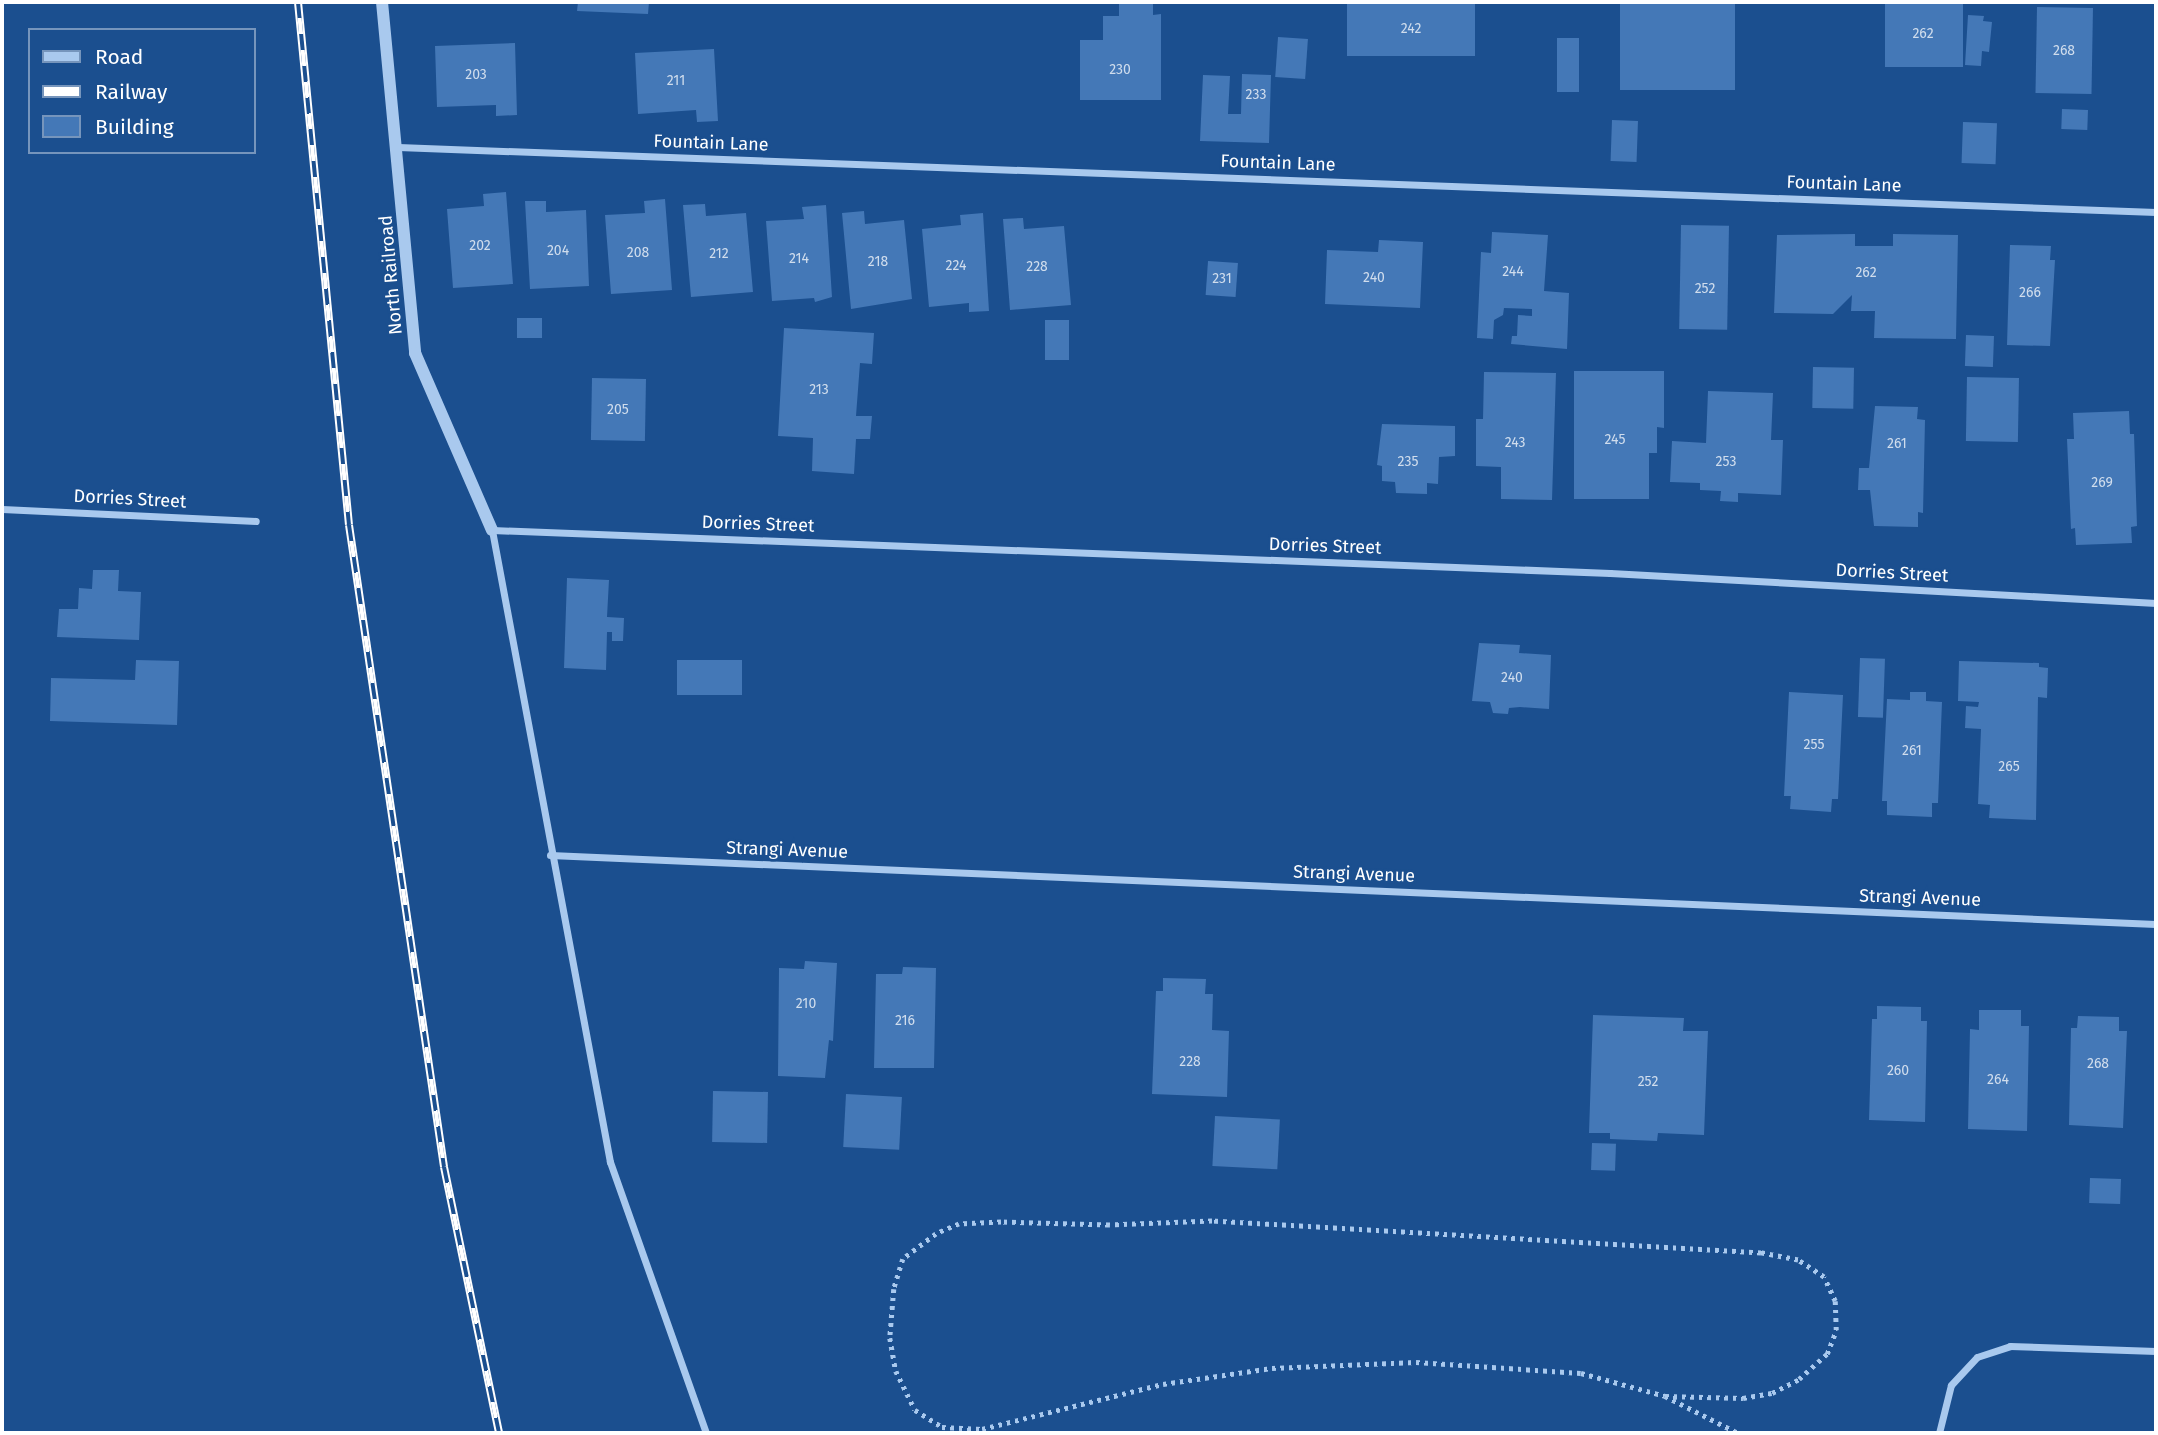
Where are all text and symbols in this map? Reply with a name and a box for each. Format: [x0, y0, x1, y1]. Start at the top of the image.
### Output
house number: 242 [1401, 21, 1421, 37]
house number: 262 [1912, 26, 1934, 42]
legend [28, 28, 256, 154]
house number: 268 [2053, 43, 2075, 59]
text: Road [95, 44, 143, 70]
house number: 230 [1109, 62, 1131, 78]
house number: 203 [465, 67, 487, 83]
house number: 211 [667, 73, 685, 89]
text: Railway [95, 79, 167, 105]
house number: 233 [1246, 87, 1266, 103]
text: Building [95, 114, 174, 140]
street label: Fountain Lane [653, 130, 769, 156]
street label: Fountain Lane [1220, 150, 1336, 176]
street label: Fountain Lane [1786, 171, 1902, 197]
street label: North Railroad [375, 214, 407, 336]
house number: 202 [469, 238, 491, 254]
house number: 204 [547, 243, 569, 259]
house number: 208 [627, 245, 649, 261]
house number: 212 [709, 246, 729, 262]
house number: 214 [789, 251, 809, 267]
house number: 218 [868, 254, 888, 270]
house number: 224 [946, 258, 966, 274]
house number: 228 [1026, 259, 1048, 275]
house number: 244 [1502, 264, 1524, 280]
house number: 262 [1855, 265, 1877, 281]
house number: 240 [1363, 270, 1385, 286]
house number: 231 [1212, 271, 1232, 287]
house number: 252 [1695, 281, 1715, 297]
house number: 266 [2019, 285, 2041, 301]
house number: 213 [809, 382, 829, 398]
house number: 205 [607, 402, 629, 418]
house number: 245 [1605, 432, 1625, 448]
house number: 243 [1505, 435, 1525, 451]
house number: 261 [1887, 436, 1907, 452]
house number: 235 [1398, 454, 1418, 470]
house number: 253 [1716, 454, 1736, 470]
house number: 269 [2091, 475, 2113, 491]
street label: Dorries Street [73, 485, 187, 513]
street label: Dorries Street [701, 511, 815, 537]
street label: Dorries Street [1268, 533, 1382, 559]
street label: Dorries Street [1835, 559, 1949, 587]
house number: 240 [1501, 670, 1523, 686]
house number: 255 [1804, 737, 1824, 753]
house number: 261 [1902, 743, 1922, 759]
house number: 265 [1998, 759, 2020, 775]
street label: Strangi Avenue [726, 837, 848, 863]
street label: Strangi Avenue [1293, 861, 1415, 887]
street label: Strangi Avenue [1859, 885, 1981, 911]
house number: 210 [796, 996, 816, 1012]
house number: 216 [895, 1013, 915, 1029]
house number: 228 [1179, 1054, 1201, 1070]
house number: 268 [2087, 1056, 2109, 1072]
house number: 260 [1887, 1063, 1909, 1079]
house number: 264 [1987, 1072, 2009, 1088]
house number: 252 [1638, 1074, 1658, 1090]

